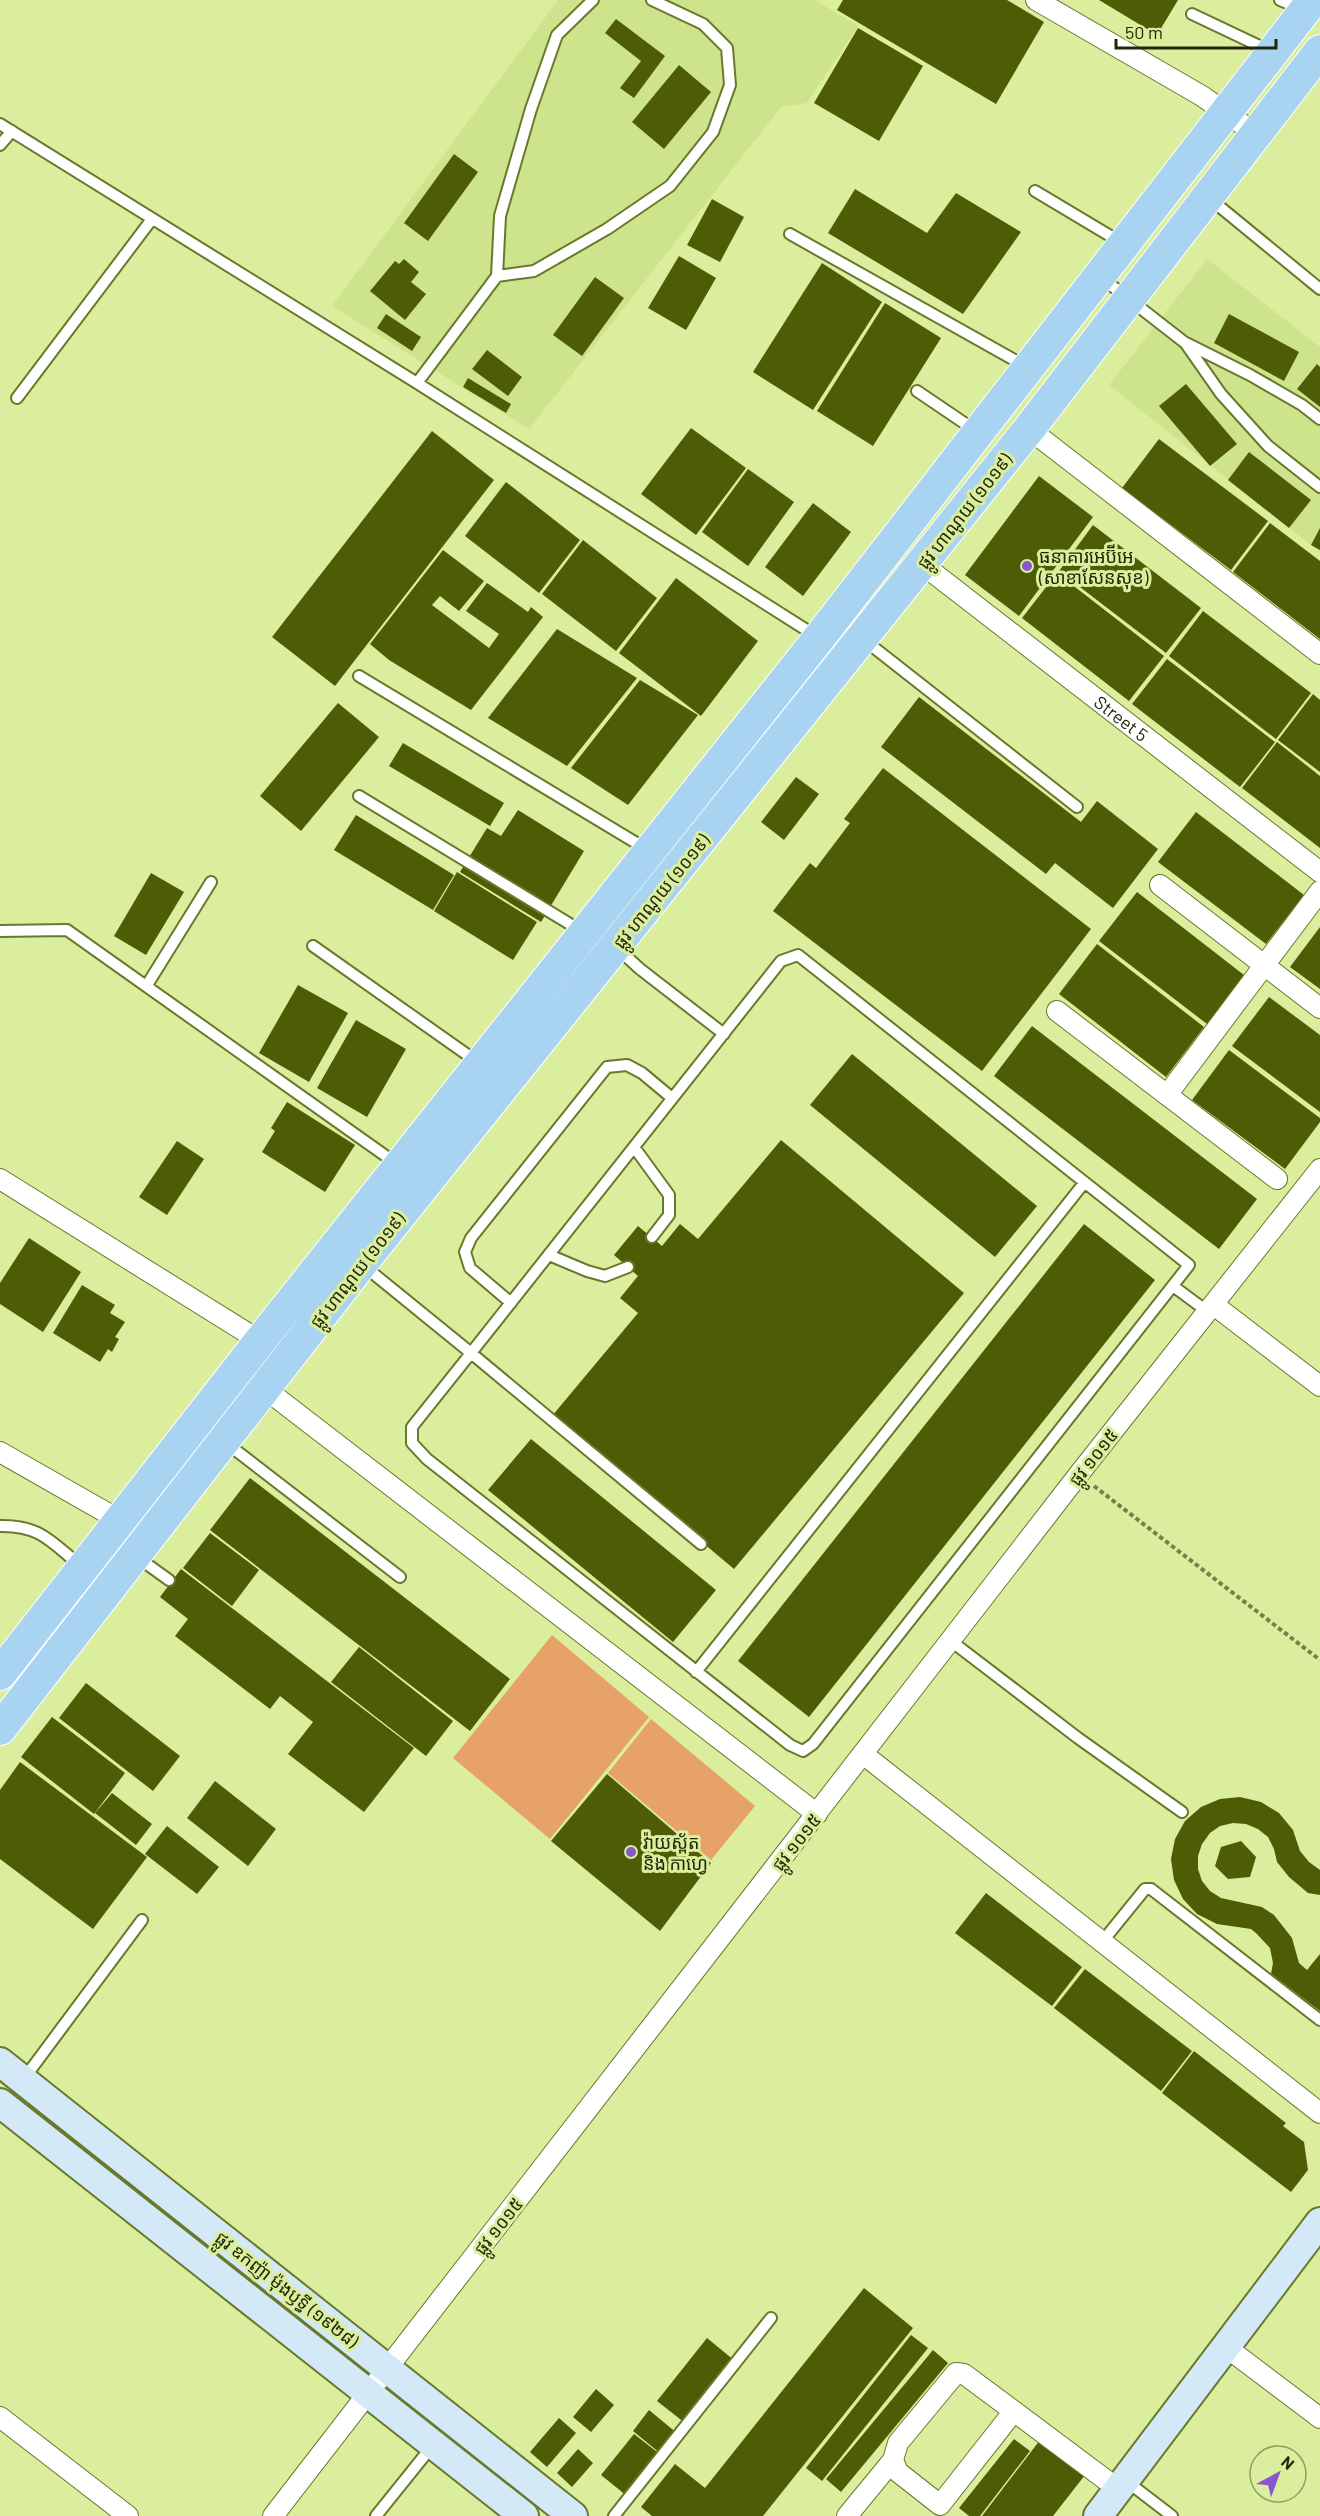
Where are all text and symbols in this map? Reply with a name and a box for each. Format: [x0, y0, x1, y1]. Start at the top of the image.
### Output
scale bar [1116, 12, 1276, 50]
text: 50 m [1125, 21, 1163, 43]
street label: ផ្លូវ ហាណូយ (១០១៩) [912, 448, 1021, 577]
place label: ធនាគារអេប៊ីអេ (សាខាសែនសុខ) [1038, 544, 1149, 590]
marker: ធនាគារអេប៊ីអេ (សាខាសែនសុខ) [1020, 559, 1034, 573]
street label: Street 5 [1090, 691, 1153, 746]
street label: ផ្លូវ ហាណូយ (១០១៩) [608, 829, 719, 957]
street label: ផ្លូវ ហាណូយ (១០១៩) [305, 1207, 414, 1336]
street label: ផ្លូវ ១០១៥ [1064, 1424, 1127, 1494]
street label: ផ្លូវ ១០១៥ [767, 1809, 830, 1879]
place label: វ៉ាយស្ព័ត និង កាហ្វេ [643, 1831, 708, 1875]
marker: វ៉ាយស្ព័ត និង កាហ្វេ [624, 1845, 638, 1859]
street label: ផ្លូវ ១០១៥ [469, 2193, 532, 2263]
street label: ផ្លូវ ឧកញ៉ា ម៉ុងឫទ្ធី (១៩២៨) [207, 2226, 363, 2357]
north arrow [1248, 2444, 1308, 2504]
text: N [1278, 2452, 1298, 2473]

